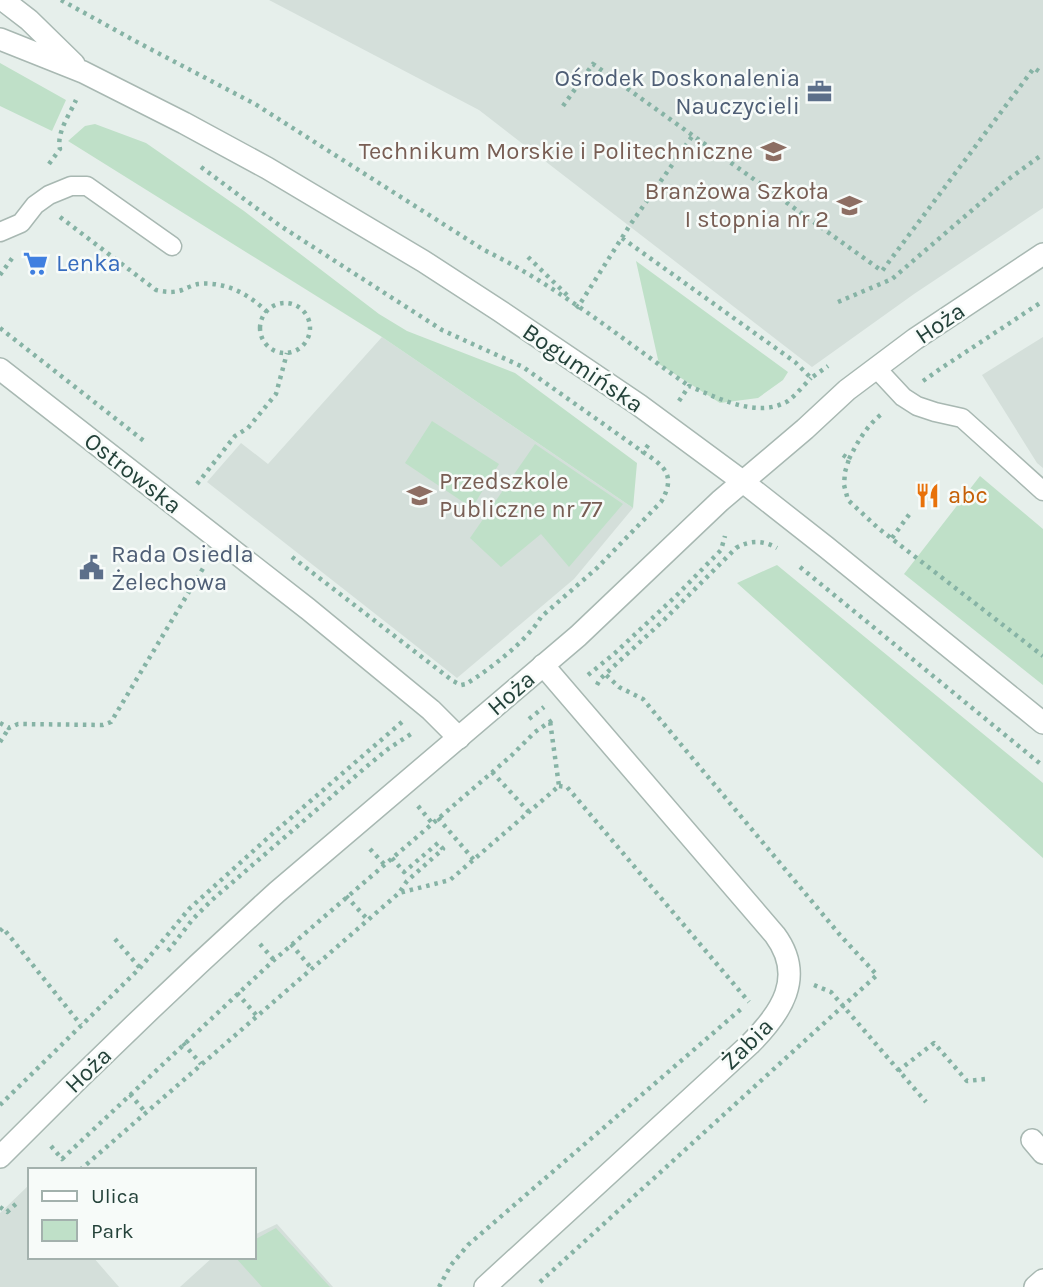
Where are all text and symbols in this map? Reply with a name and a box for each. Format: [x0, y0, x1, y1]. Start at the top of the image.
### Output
place label: Ośrodek Doskonalenia Nauczycieli [555, 64, 800, 120]
office icon: Ośrodek Doskonalenia Nauczycieli [806, 78, 834, 106]
place label: Technikum Morskie i Politechniczne [359, 137, 753, 165]
school or university icon: Technikum Morskie i Politechniczne [759, 137, 787, 165]
place label: Branżowa Szkoła I stopnia nr 2 [644, 177, 829, 233]
school or university icon: Branżowa Szkoła I stopnia nr 2 [835, 191, 863, 219]
supermarket icon: Lenka [22, 249, 50, 277]
place label: Lenka [56, 249, 121, 277]
street label: Hoża [910, 296, 970, 350]
street label: Bogumińska [517, 317, 649, 419]
street label: Ostrowska [79, 426, 187, 520]
place label: Przedszkole Publiczne nr 77 [439, 467, 603, 523]
school or university icon: Przedszkole Publiczne nr 77 [405, 481, 433, 509]
restaurant icon: abc [914, 481, 942, 509]
place label: abc [948, 481, 988, 509]
place label: Rada Osiedla Żelechowa [111, 540, 254, 596]
public building icon: Rada Osiedla Żelechowa [77, 554, 105, 582]
street label: Hoża [482, 665, 540, 721]
street label: Żabia [715, 1012, 779, 1076]
street label: Hoża [59, 1041, 117, 1099]
legend [28, 1168, 256, 1259]
text: Ulica [91, 1184, 139, 1208]
text: Park [91, 1219, 134, 1243]

